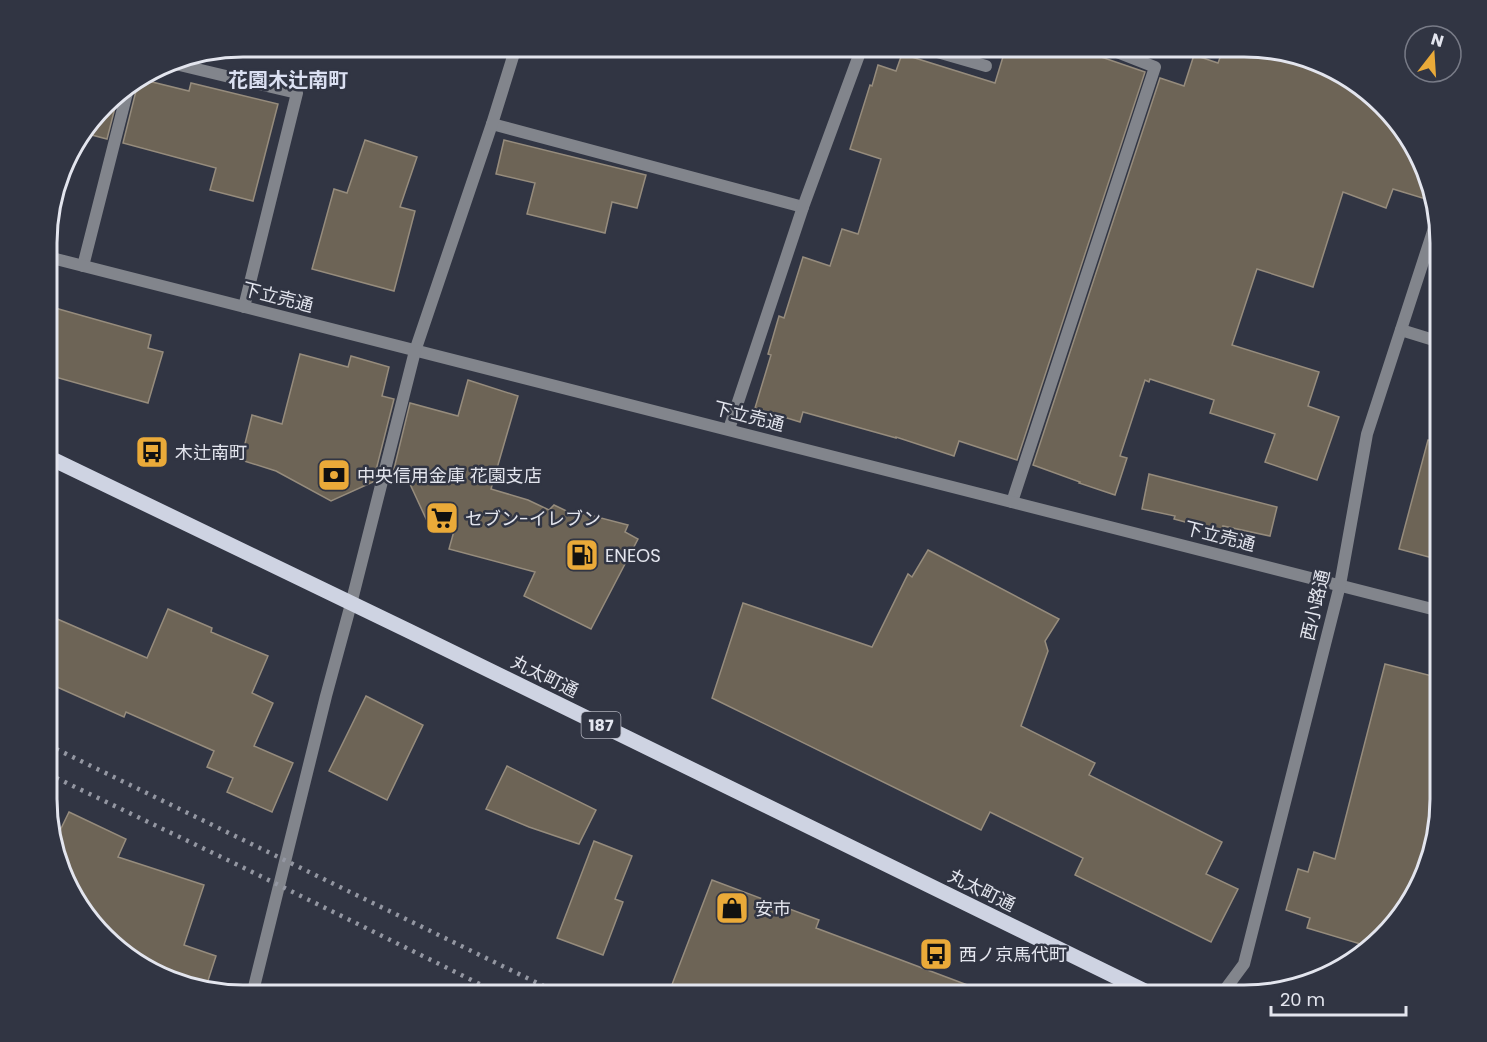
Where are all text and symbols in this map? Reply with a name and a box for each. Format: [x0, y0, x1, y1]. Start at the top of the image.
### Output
north arrow [1403, 24, 1463, 84]
text: N [1428, 27, 1446, 53]
district label: 花園木辻南町 [228, 66, 348, 94]
street label: 下立売通 [240, 276, 316, 318]
street label: 下立売通 [711, 395, 787, 437]
bus stop icon: 木辻南町 [134, 434, 170, 470]
place label: 木辻南町 [175, 440, 247, 465]
bank icon: 中央信用金庫 花園支店 [316, 457, 352, 493]
place label: 中央信用金庫 花園支店 [357, 463, 542, 488]
supermarket icon: セブン-イレブン [424, 500, 460, 536]
place label: セブン-イレブン [465, 506, 601, 531]
street label: 下立売通 [1182, 515, 1258, 557]
fuel station icon: ENEOS [564, 537, 600, 573]
place label: ENEOS [605, 543, 661, 568]
street label: 西小路通 [1295, 567, 1335, 643]
street label: 丸太町通 [507, 649, 583, 703]
road number: 187 [582, 712, 620, 738]
street label: 丸太町通 [944, 863, 1020, 917]
shop icon: 安市 [714, 890, 750, 926]
place label: 安市 [755, 896, 791, 921]
bus stop icon: 西ノ京馬代町 [918, 936, 954, 972]
place label: 西ノ京馬代町 [959, 942, 1067, 967]
scale bar [1271, 979, 1406, 1017]
text: 20 m [1280, 987, 1325, 1012]

